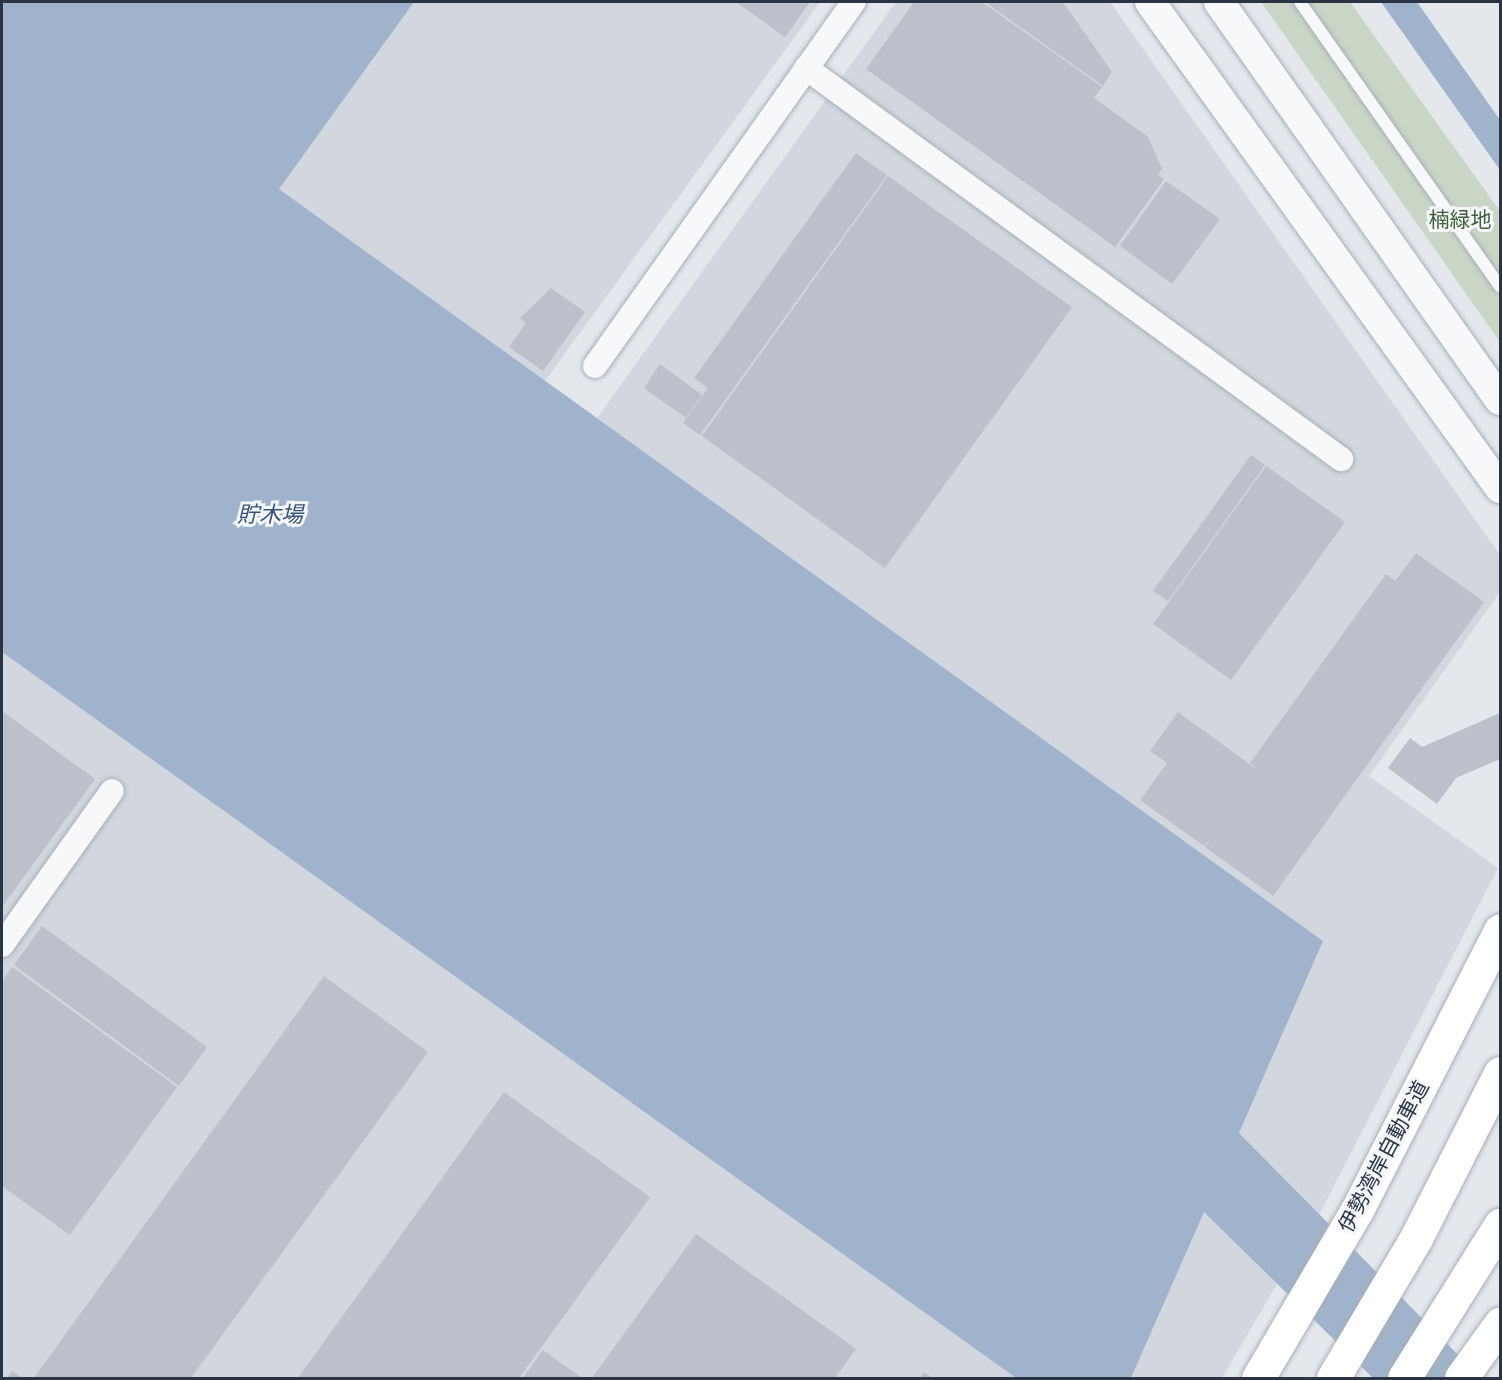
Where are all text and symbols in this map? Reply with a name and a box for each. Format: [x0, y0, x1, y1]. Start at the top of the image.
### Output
park label: 楠緑地 [1429, 206, 1491, 232]
water label: 貯木場 [237, 501, 303, 527]
street label: 伊勢湾岸自動車道 [1332, 1076, 1434, 1236]

